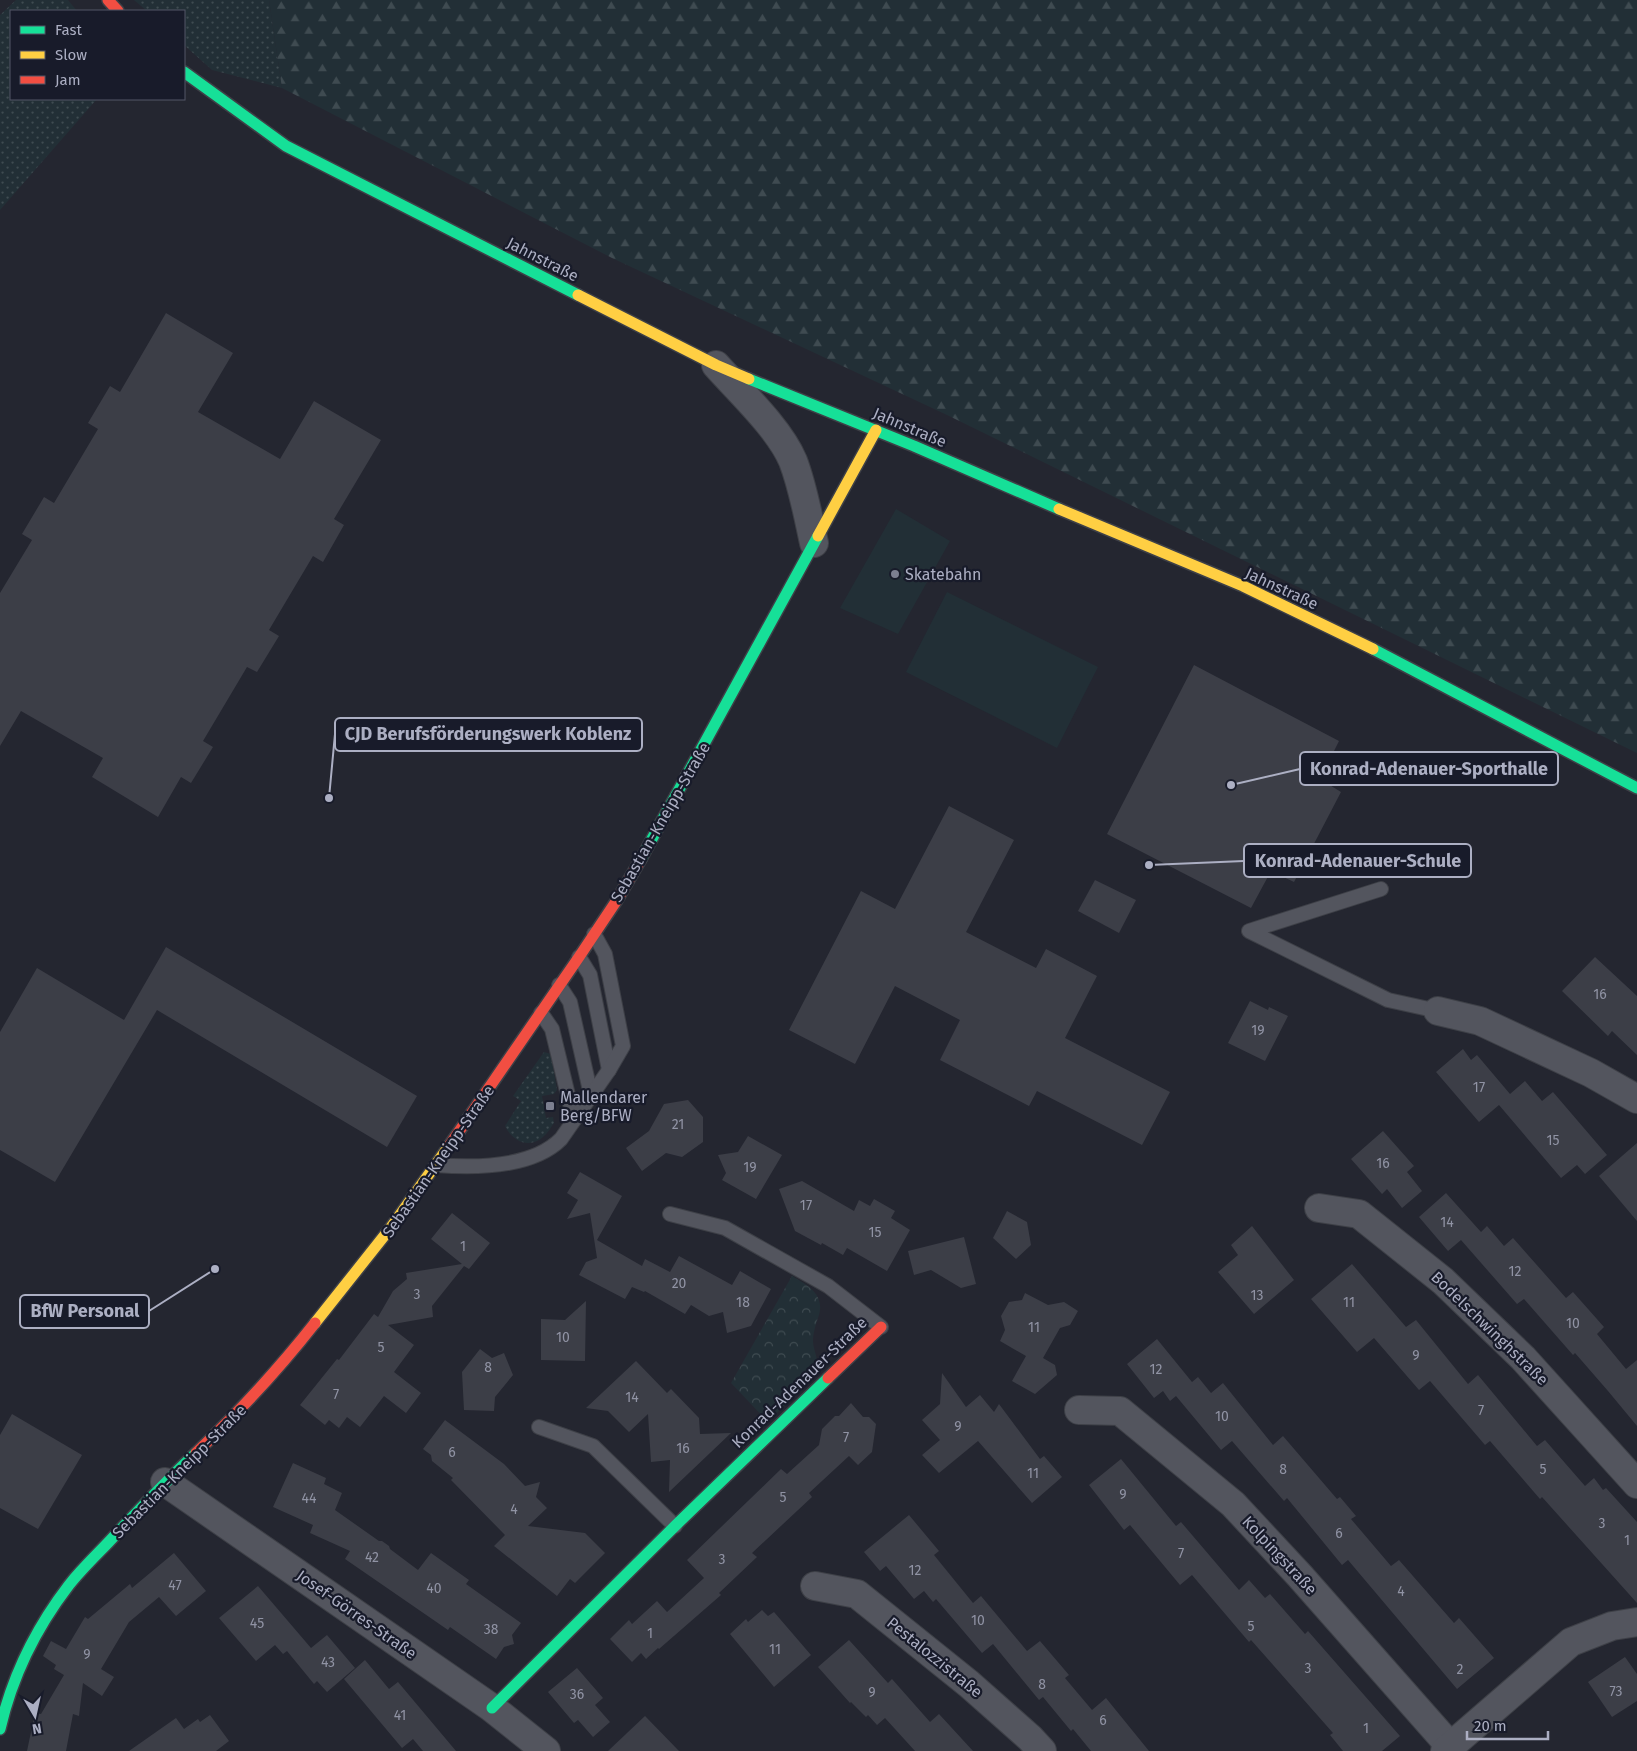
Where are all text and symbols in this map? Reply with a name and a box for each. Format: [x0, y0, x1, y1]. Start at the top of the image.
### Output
legend [10, 10, 185, 100]
text: Fast [55, 21, 82, 39]
text: Slow [55, 46, 87, 64]
text: Jam [55, 71, 81, 89]
street label: Jahnstraße [504, 233, 582, 286]
street label: Jahnstraße [870, 403, 949, 451]
street label: Jahnstraße [1242, 563, 1321, 614]
place label: Skatebahn [905, 565, 981, 584]
marker: Skatebahn [889, 568, 901, 580]
callout: CJD Berufsförderungswerk Koblenz [335, 718, 642, 751]
text: CJD Berufsförderungswerk Koblenz [345, 723, 631, 745]
street label: Sebastian-Kneipp-Straße [607, 739, 714, 906]
callout: Konrad-Adenauer-Sporthalle [1300, 752, 1558, 785]
text: Konrad-Adenauer-Sporthalle [1310, 758, 1548, 780]
callout: Konrad-Adenauer-Schule [1244, 844, 1471, 877]
text: Konrad-Adenauer-Schule [1255, 850, 1461, 872]
house number: 16 [1593, 986, 1607, 1003]
house number: 19 [1251, 1022, 1265, 1039]
house number: 17 [1473, 1079, 1485, 1096]
street label: Sebastian-Kneipp-Straße [379, 1081, 498, 1241]
place label: Mallendarer Berg/BFW [560, 1088, 648, 1125]
marker: Mallendarer Berg/BFW [544, 1100, 556, 1112]
house number: 21 [672, 1116, 684, 1133]
house number: 15 [1546, 1132, 1560, 1149]
house number: 16 [1376, 1155, 1390, 1172]
house number: 19 [743, 1159, 757, 1176]
house number: 17 [800, 1197, 812, 1214]
house number: 14 [1440, 1214, 1454, 1231]
house number: 15 [868, 1224, 882, 1241]
house number: 1 [460, 1238, 466, 1255]
house number: 12 [1509, 1263, 1522, 1280]
street label: Bodelschwinghstraße [1427, 1268, 1552, 1389]
house number: 20 [672, 1275, 687, 1292]
house number: 3 [414, 1286, 421, 1303]
house number: 13 [1250, 1287, 1264, 1304]
house number: 18 [736, 1294, 750, 1311]
house number: 11 [1343, 1294, 1355, 1311]
callout: BfW Personal [20, 1295, 149, 1328]
text: BfW Personal [31, 1300, 140, 1322]
street label: Konrad-Adenauer-Straße [728, 1313, 871, 1452]
house number: 10 [1566, 1315, 1580, 1332]
house number: 11 [1028, 1319, 1040, 1336]
house number: 10 [556, 1329, 570, 1346]
house number: 5 [377, 1339, 385, 1356]
house number: 9 [1412, 1347, 1420, 1364]
house number: 8 [484, 1359, 492, 1376]
house number: 12 [1150, 1361, 1163, 1378]
house number: 7 [333, 1386, 339, 1403]
house number: 14 [625, 1389, 639, 1406]
street label: Sebastian-Kneipp-Straße [108, 1400, 250, 1542]
house number: 7 [1478, 1402, 1484, 1419]
house number: 10 [1215, 1408, 1229, 1425]
house number: 9 [954, 1418, 962, 1435]
house number: 7 [843, 1429, 849, 1446]
house number: 16 [676, 1440, 690, 1457]
house number: 6 [448, 1444, 456, 1461]
house number: 8 [1279, 1461, 1287, 1478]
house number: 5 [1539, 1461, 1547, 1478]
house number: 11 [1027, 1465, 1039, 1482]
house number: 9 [1119, 1486, 1127, 1503]
house number: 5 [779, 1489, 787, 1506]
house number: 44 [302, 1490, 317, 1507]
house number: 4 [510, 1501, 518, 1518]
street label: Kolpingstraße [1238, 1512, 1321, 1599]
house number: 3 [1599, 1515, 1606, 1532]
house number: 6 [1335, 1525, 1343, 1542]
house number: 1 [1624, 1532, 1630, 1549]
house number: 7 [1178, 1545, 1184, 1562]
house number: 42 [365, 1549, 379, 1566]
house number: 3 [719, 1551, 726, 1568]
house number: 12 [909, 1562, 922, 1579]
street label: Josef-Görres-Straße [293, 1566, 420, 1663]
house number: 47 [168, 1577, 182, 1594]
house number: 40 [426, 1580, 442, 1597]
house number: 4 [1397, 1583, 1405, 1600]
house number: 10 [971, 1612, 985, 1629]
street label: Pestalozzistraße [883, 1613, 986, 1702]
house number: 45 [250, 1615, 264, 1632]
house number: 5 [1247, 1618, 1255, 1635]
house number: 38 [484, 1621, 499, 1638]
house number: 1 [647, 1625, 653, 1642]
house number: 11 [769, 1641, 781, 1658]
house number: 9 [83, 1646, 91, 1663]
house number: 43 [321, 1654, 335, 1671]
house number: 3 [1305, 1660, 1312, 1677]
house number: 2 [1457, 1661, 1464, 1678]
house number: 8 [1038, 1676, 1046, 1693]
house number: 73 [1609, 1683, 1623, 1700]
house number: 9 [868, 1684, 876, 1701]
house number: 36 [570, 1686, 584, 1703]
north arrow [10, 1691, 60, 1741]
house number: 41 [394, 1707, 406, 1724]
scale bar [1467, 1708, 1548, 1740]
house number: 6 [1099, 1712, 1107, 1729]
text: 20 m [1474, 1717, 1507, 1735]
text: N [31, 1719, 43, 1737]
house number: 1 [1363, 1720, 1369, 1737]

